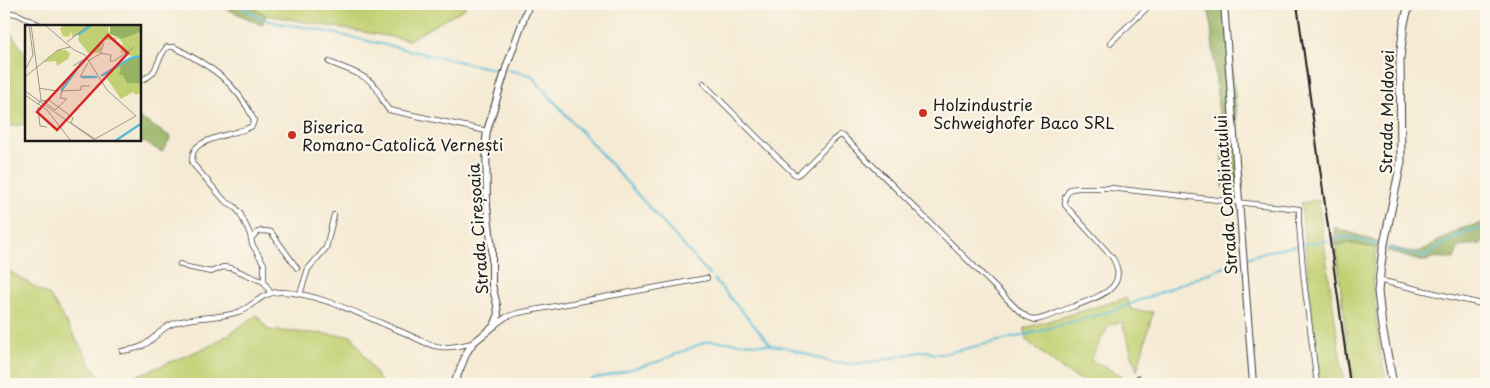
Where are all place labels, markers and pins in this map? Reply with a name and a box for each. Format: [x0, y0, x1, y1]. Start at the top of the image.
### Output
place label: Holzindustrie Schweighofer Baco SRL [933, 92, 1115, 134]
marker: Holzindustrie Schweighofer Baco SRL [917, 107, 929, 119]
place label: Biserica Romano-Catolică Vernești [302, 114, 503, 156]
marker: Biserica Romano-Catolică Vernești [286, 129, 298, 141]

